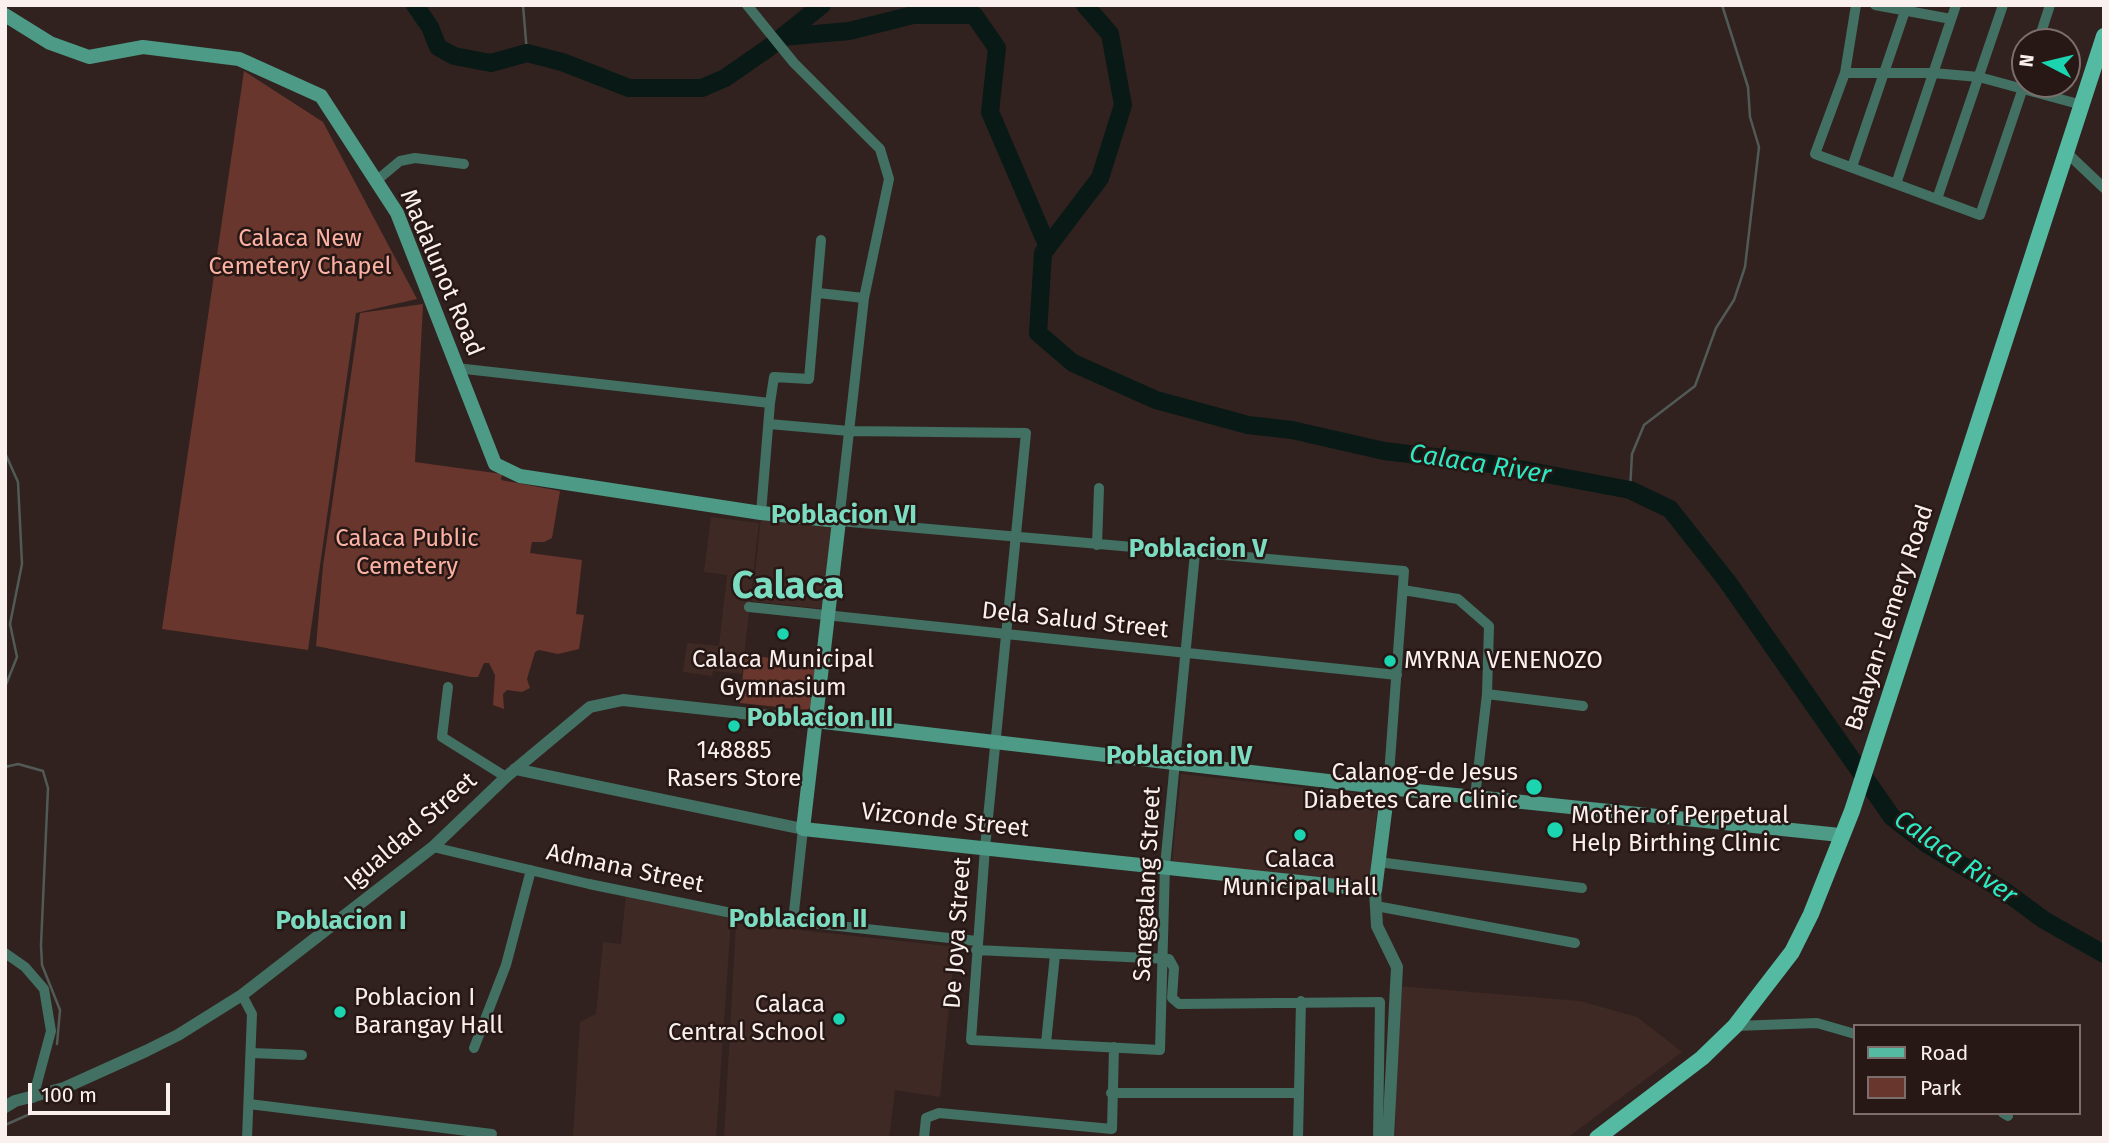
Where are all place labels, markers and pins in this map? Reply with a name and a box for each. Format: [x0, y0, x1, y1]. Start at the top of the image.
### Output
marker: Calaca Municipal Gymnasium [775, 626, 791, 642]
place label: Calaca Municipal Gymnasium [692, 646, 874, 702]
place label: MYRNA VENENOZO [1404, 647, 1603, 675]
marker: MYRNA VENENOZO [1382, 653, 1398, 669]
marker: 148885 Rasers Store [726, 718, 742, 734]
place label: 148885 Rasers Store [667, 737, 801, 793]
place label: Calanog-de Jesus Diabetes Care Clinic [1303, 759, 1518, 815]
marker: Calanog-de Jesus Diabetes Care Clinic [1524, 777, 1544, 797]
place label: Mother of Perpetual Help Birthing Clinic [1571, 802, 1789, 858]
marker: Mother of Perpetual Help Birthing Clinic [1545, 820, 1565, 840]
marker: Calaca Municipal Hall [1292, 827, 1308, 843]
place label: Calaca Municipal Hall [1222, 846, 1378, 902]
place label: Poblacion I Barangay Hall [354, 984, 503, 1040]
place label: Calaca Central School [668, 991, 825, 1047]
marker: Poblacion I Barangay Hall [332, 1004, 348, 1020]
marker: Calaca Central School [831, 1011, 847, 1027]

